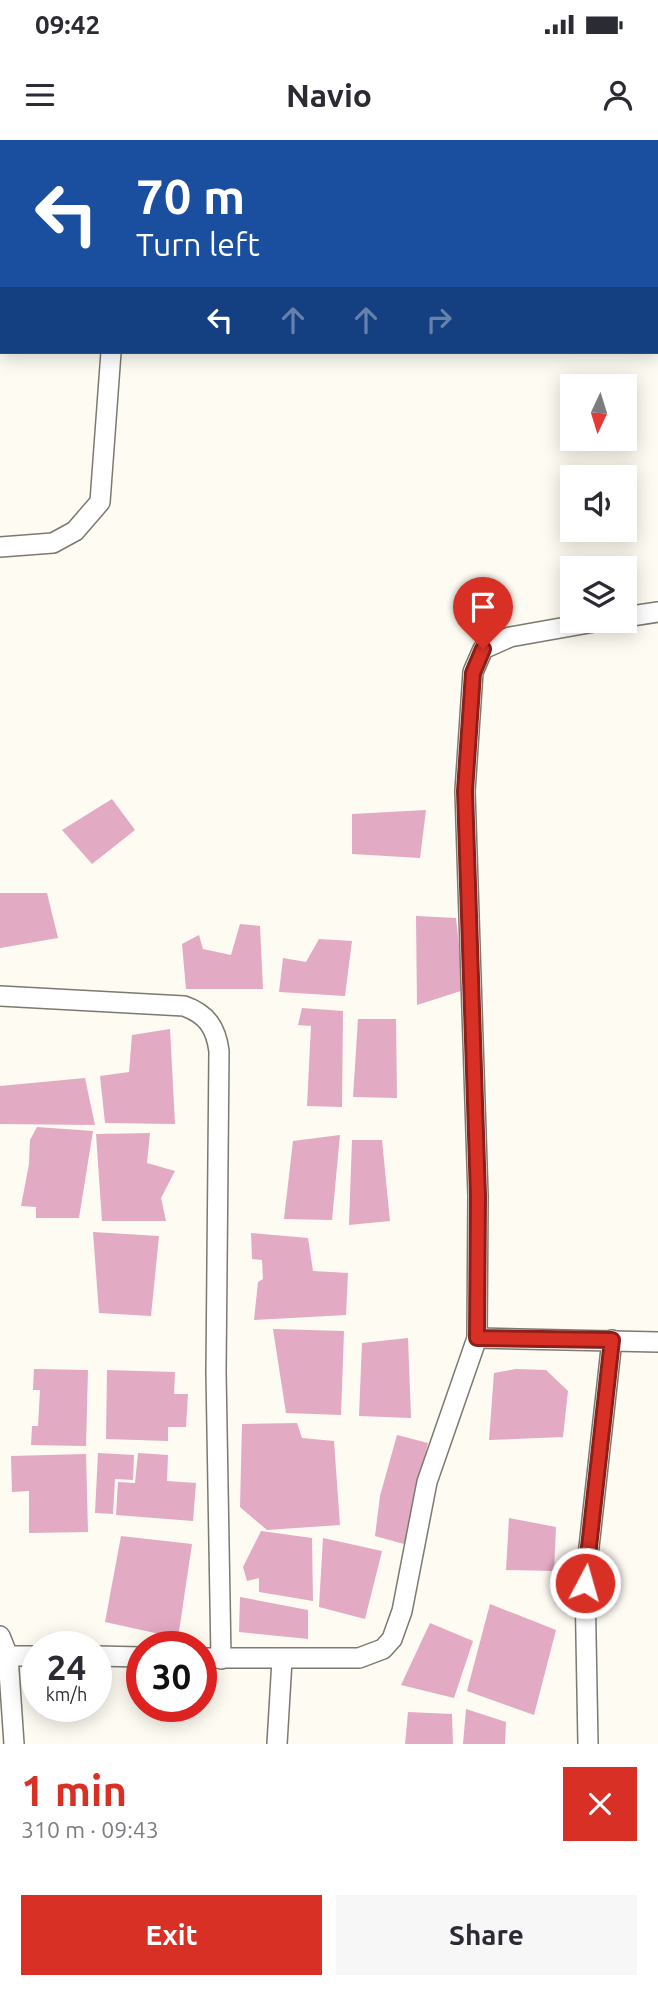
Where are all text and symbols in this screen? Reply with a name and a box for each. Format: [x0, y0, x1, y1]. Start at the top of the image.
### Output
text: 09:42 [35, 10, 100, 39]
icon: menu [21, 76, 59, 114]
icon: person [599, 76, 637, 114]
text: Navio [286, 77, 372, 113]
icon: left [21, 168, 112, 259]
text: 70 m [136, 168, 245, 223]
text: Turn left [136, 226, 260, 262]
icon: left [201, 301, 239, 339]
icon: ahead [274, 301, 312, 339]
icon: ahead [347, 301, 385, 339]
icon: right [420, 301, 458, 339]
north arrow [560, 374, 637, 452]
map controls [560, 374, 637, 633]
button: sound [560, 465, 637, 542]
button: layers [560, 556, 637, 633]
pin [453, 577, 513, 649]
icon: arrive [464, 588, 502, 626]
position arrow [548, 1546, 622, 1620]
speed limit sign: 30 [126, 1631, 217, 1722]
text: 24 [47, 1647, 86, 1687]
text: km/h [46, 1684, 87, 1704]
text: 1 min [21, 1767, 127, 1814]
button: close [563, 1767, 637, 1841]
text: 310 m · 09:43 [21, 1817, 159, 1842]
button: Exit [21, 1895, 322, 1975]
button: Share [336, 1895, 637, 1975]

